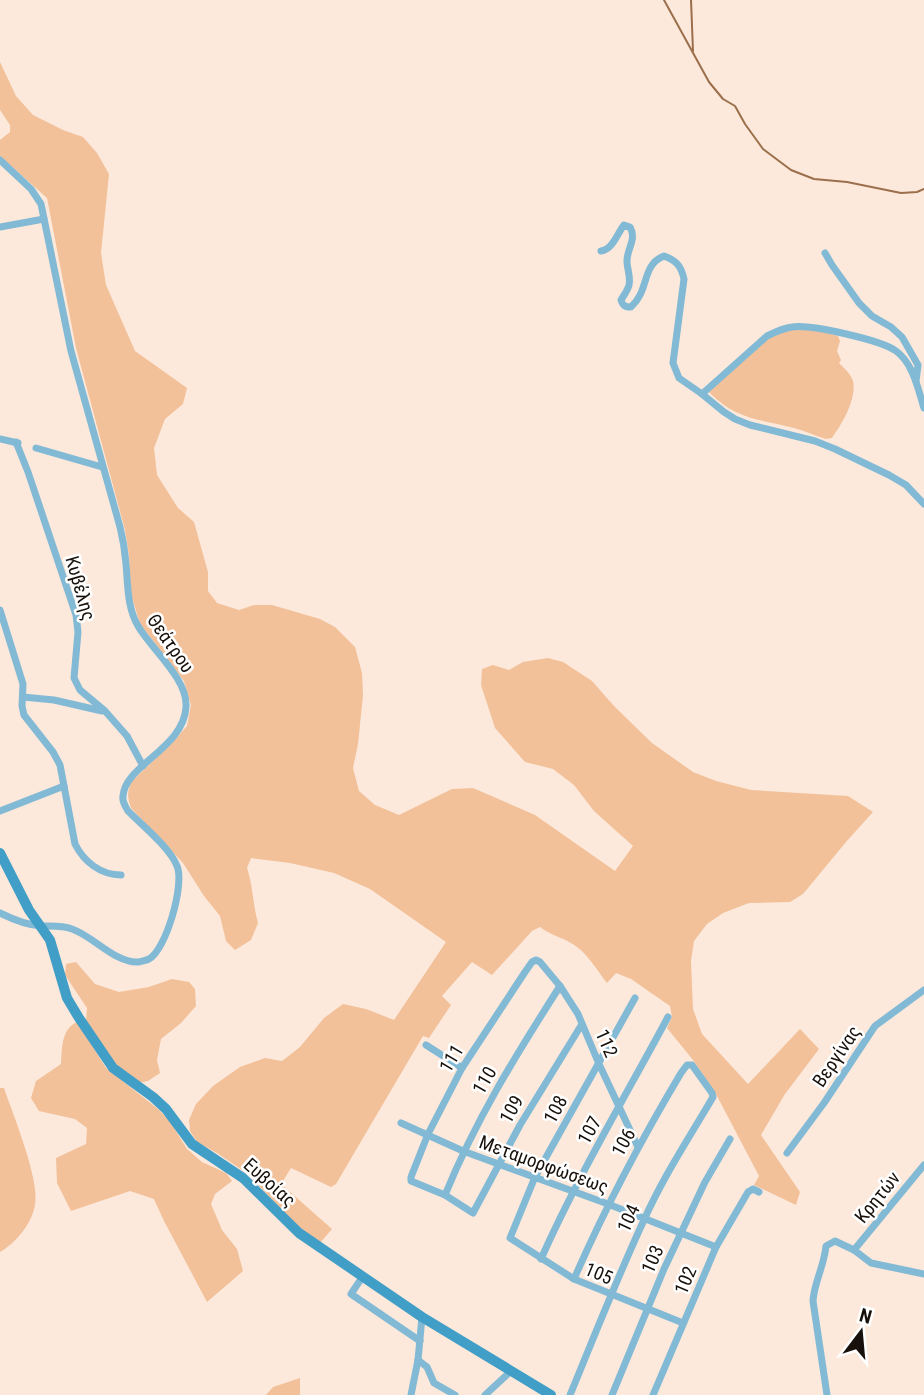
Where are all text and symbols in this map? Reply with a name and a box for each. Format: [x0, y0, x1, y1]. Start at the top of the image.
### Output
street label: Κυβέλης [60, 553, 101, 623]
street label: Θεάτρου [142, 609, 199, 677]
street label: Βεργίνας [808, 1021, 865, 1091]
street label: 112 [590, 1026, 623, 1061]
street label: 111 [434, 1040, 469, 1076]
street label: 110 [467, 1062, 501, 1098]
street label: 109 [495, 1091, 528, 1127]
street label: 108 [539, 1091, 572, 1127]
street label: 107 [573, 1112, 606, 1148]
street label: 106 [607, 1124, 640, 1160]
street label: Μεταμορφώσεως [476, 1130, 612, 1199]
street label: Ευβοίας [239, 1153, 300, 1212]
street label: Κρητών [850, 1167, 905, 1228]
street label: 104 [612, 1201, 645, 1236]
street label: 103 [636, 1242, 669, 1277]
street label: 105 [581, 1257, 616, 1290]
street label: 102 [669, 1263, 702, 1298]
north arrow [826, 1297, 896, 1367]
text: N [857, 1303, 874, 1329]

